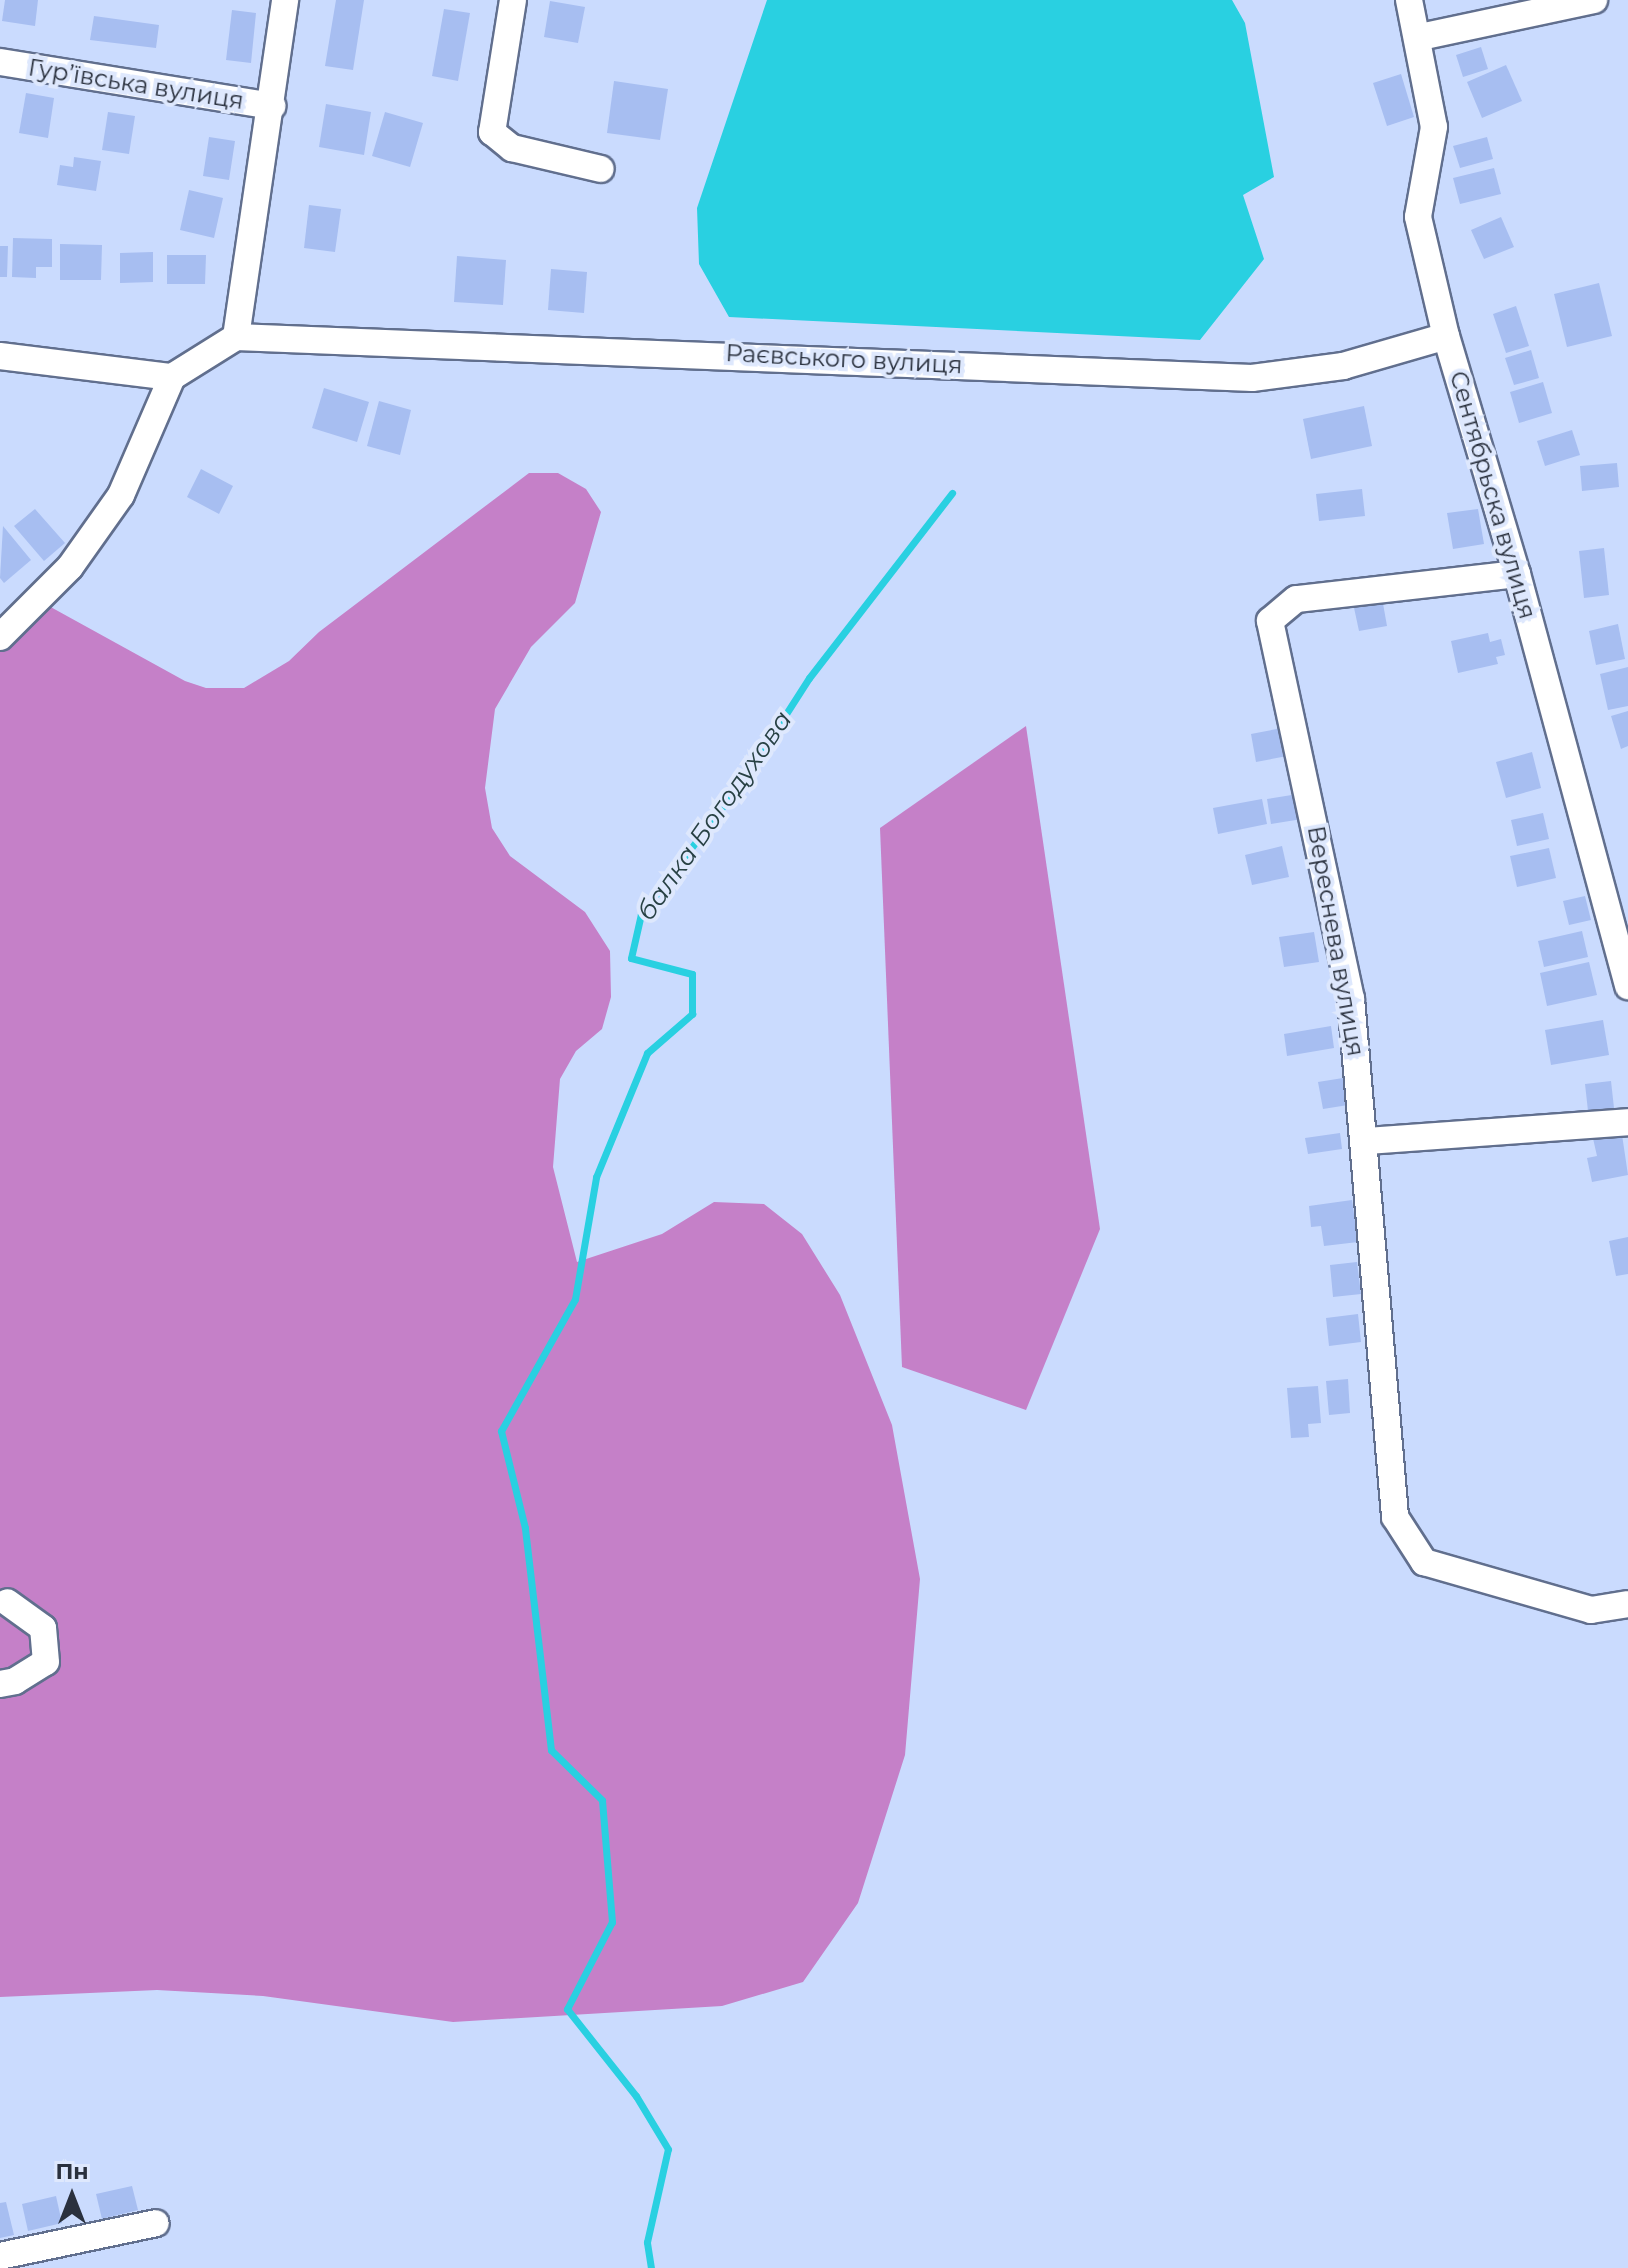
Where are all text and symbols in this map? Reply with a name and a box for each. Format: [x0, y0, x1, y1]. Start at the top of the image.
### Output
street label: Гур’ївська вулиця [26, 53, 246, 115]
street label: Раєвського вулиця [725, 338, 963, 380]
street label: Сентябрьска вулиця [1444, 368, 1542, 622]
water label: балка Богодухова [631, 705, 799, 927]
street label: Вереснева вулиця [1302, 823, 1370, 1059]
north arrow [32, 2156, 112, 2236]
text: Пн [55, 2158, 89, 2185]

